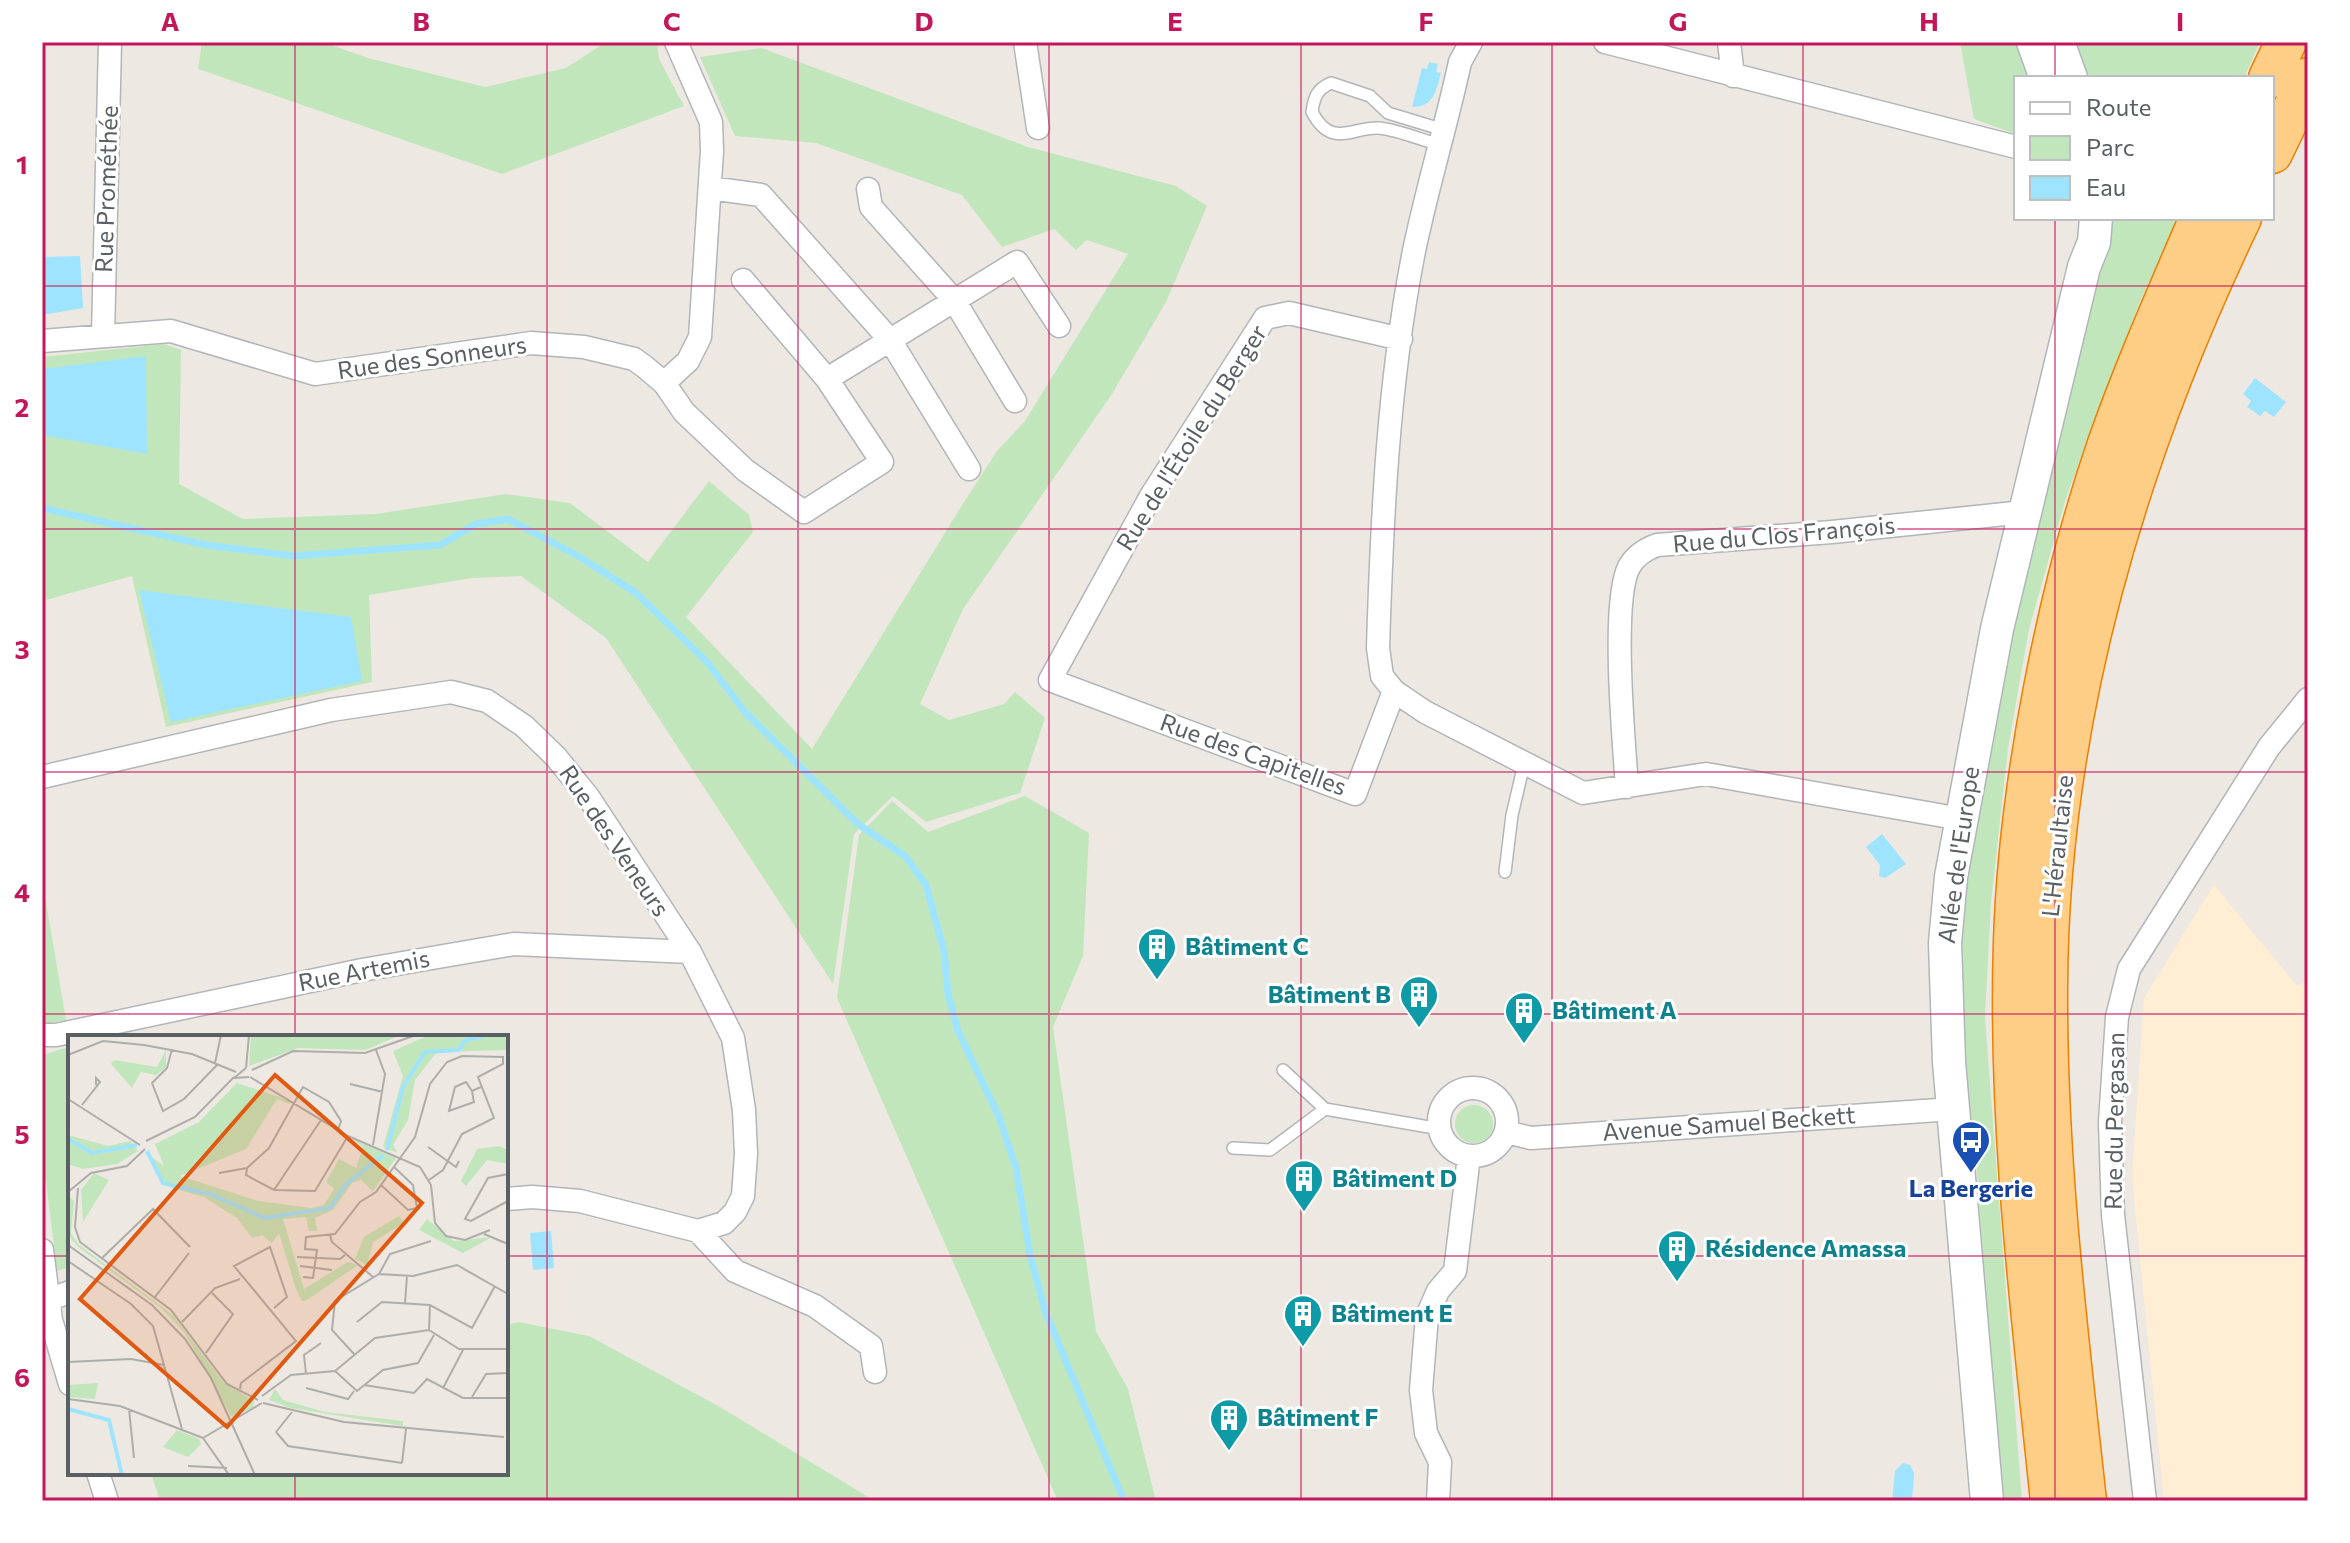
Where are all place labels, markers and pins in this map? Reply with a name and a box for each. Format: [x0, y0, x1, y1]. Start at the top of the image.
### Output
building icon: Bâtiment C [1136, 926, 1178, 981]
place label: Bâtiment C [1185, 931, 1309, 960]
building icon: Bâtiment B [1398, 974, 1440, 1029]
place label: Bâtiment B [1268, 979, 1391, 1008]
building icon: Bâtiment A [1503, 990, 1545, 1045]
place label: Bâtiment A [1552, 995, 1677, 1024]
bus stop icon: La Bergerie [1950, 1119, 1992, 1174]
building icon: Bâtiment D [1283, 1158, 1325, 1213]
place label: Bâtiment D [1332, 1163, 1457, 1192]
place label: La Bergerie [1909, 1173, 2033, 1202]
building icon: Résidence Amassa [1656, 1228, 1698, 1283]
place label: Résidence Amassa [1705, 1233, 1906, 1262]
building icon: Bâtiment E [1282, 1293, 1324, 1348]
place label: Bâtiment E [1331, 1298, 1453, 1327]
building icon: Bâtiment F [1208, 1397, 1250, 1452]
place label: Bâtiment F [1257, 1402, 1378, 1431]

